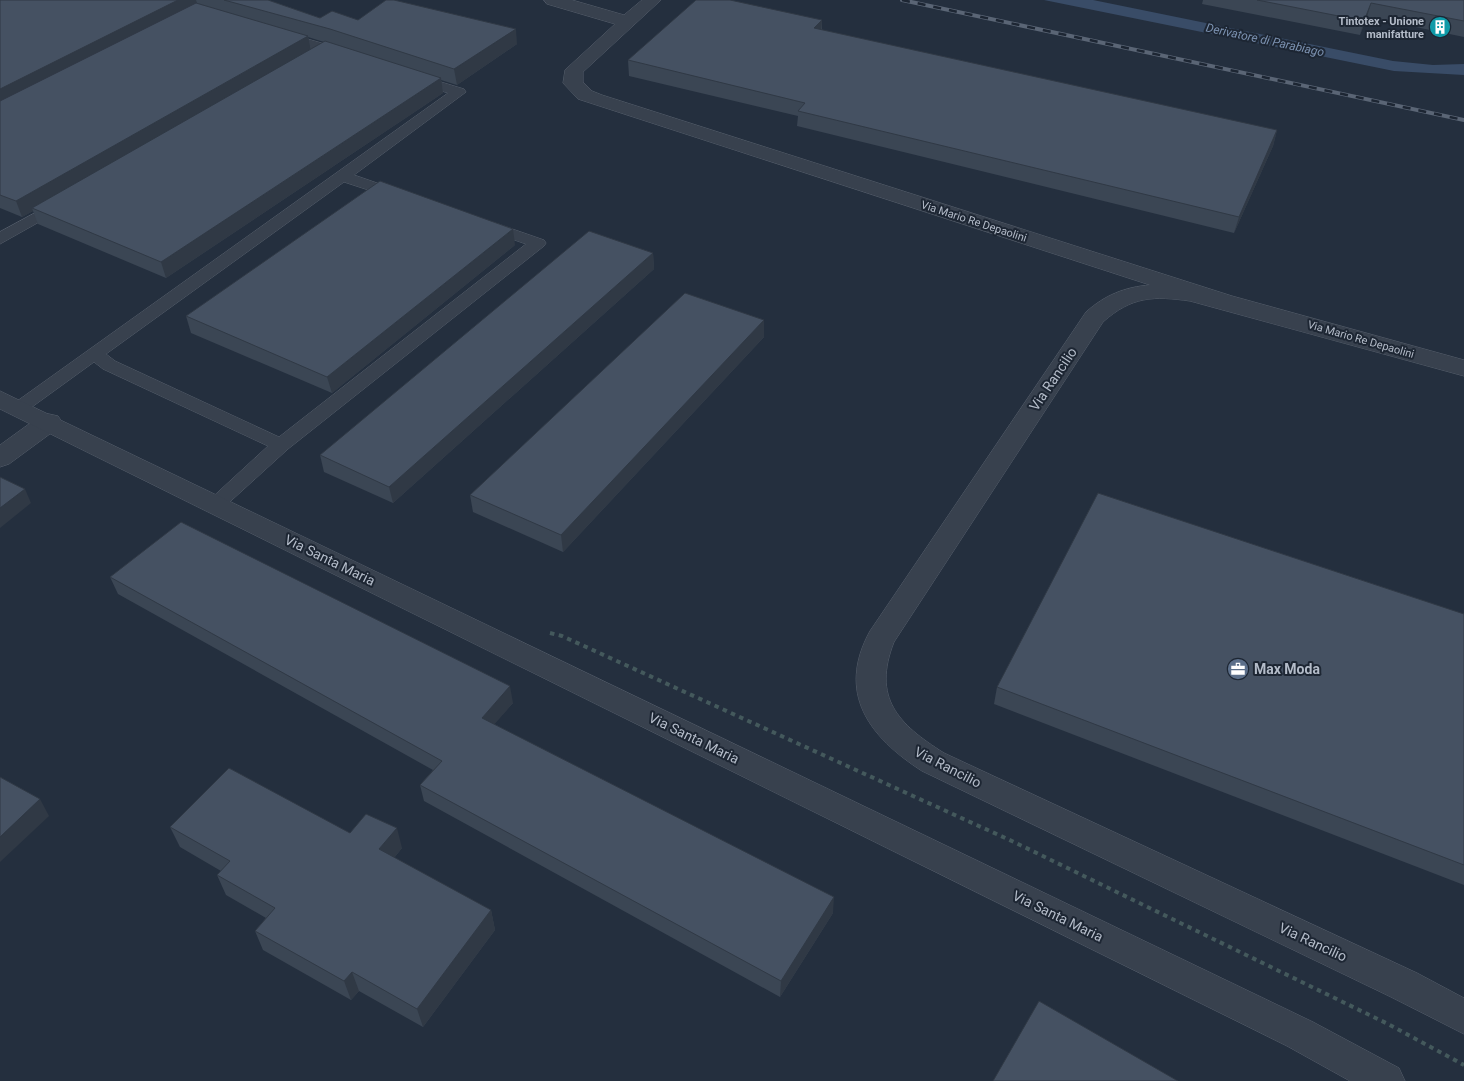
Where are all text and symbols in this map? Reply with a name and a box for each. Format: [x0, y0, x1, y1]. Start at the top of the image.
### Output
place label: Tintotex - Unione manifatture [1339, 15, 1424, 41]
building icon: Tintotex - Unione manifatture [1428, 15, 1452, 39]
water label: Derivatore di Parabiago [1205, 21, 1326, 59]
street label: Via Mario Re Depaolini [919, 198, 1028, 245]
street label: Via Mario Re Depaolini [1306, 318, 1416, 361]
street label: Via Rancilio [1026, 344, 1080, 414]
street label: Via Santa Maria [282, 531, 378, 589]
office icon: Max Moda [1226, 657, 1250, 681]
place label: Max Moda [1254, 661, 1320, 677]
street label: Via Santa Maria [646, 709, 742, 767]
street label: Via Rancilio [912, 743, 984, 791]
street label: Via Santa Maria [1010, 887, 1106, 945]
street label: Via Rancilio [1277, 919, 1349, 965]

